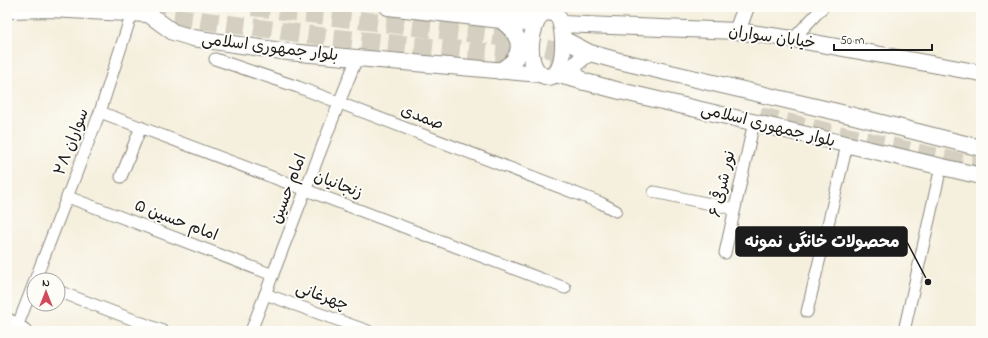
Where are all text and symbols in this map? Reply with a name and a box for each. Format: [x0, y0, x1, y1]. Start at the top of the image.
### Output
street label: خیابان سواران [727, 20, 817, 56]
scale bar [834, 26, 932, 52]
street label: بلوار جمهوری اسلامی [200, 28, 340, 68]
text: 50 m [840, 32, 864, 50]
street label: بلوار جمهوری اسلامی [698, 98, 838, 154]
street label: صمدی [397, 99, 447, 137]
street label: سواران ۲۸ [48, 105, 96, 179]
street label: نور شرقی ۶ [704, 148, 742, 220]
street label: امام حسین [265, 151, 313, 227]
street label: زنجانیان [310, 165, 366, 205]
street label: امام حسین ۵ [131, 194, 221, 248]
callout: محصولات خانگی نمونه [736, 227, 907, 256]
text: محصولات خانگی نمونه [744, 230, 900, 255]
north arrow [26, 272, 66, 312]
text: N [42, 275, 50, 291]
street label: چهرغانی [292, 276, 352, 318]

